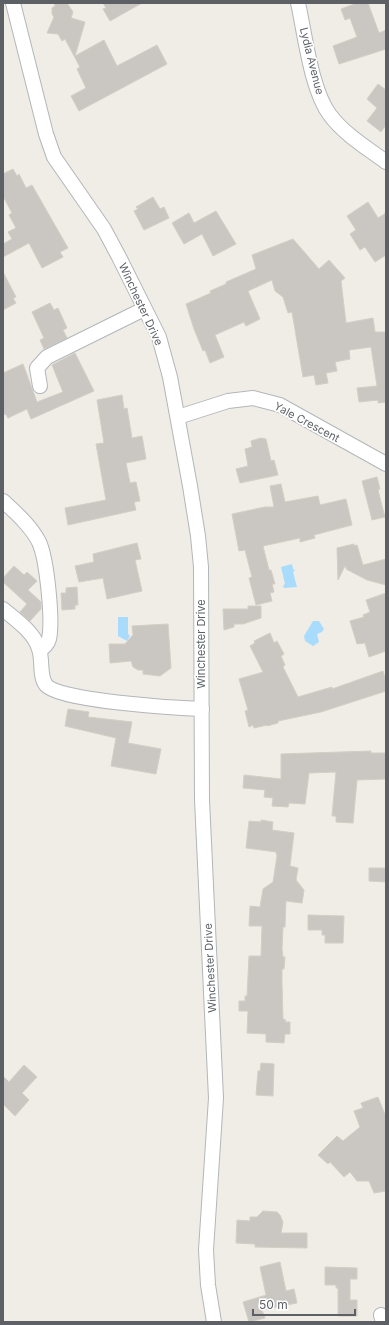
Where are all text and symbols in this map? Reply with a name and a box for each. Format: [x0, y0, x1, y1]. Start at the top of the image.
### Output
street label: Lydia Avenue [297, 26, 327, 96]
street label: Winchester Drive [116, 261, 166, 347]
street label: Yale Crescent [272, 399, 342, 445]
street label: Winchester Drive [194, 599, 208, 689]
street label: Winchester Drive [201, 923, 219, 1013]
scale bar [253, 1291, 355, 1317]
text: 50 m [259, 1297, 288, 1312]

